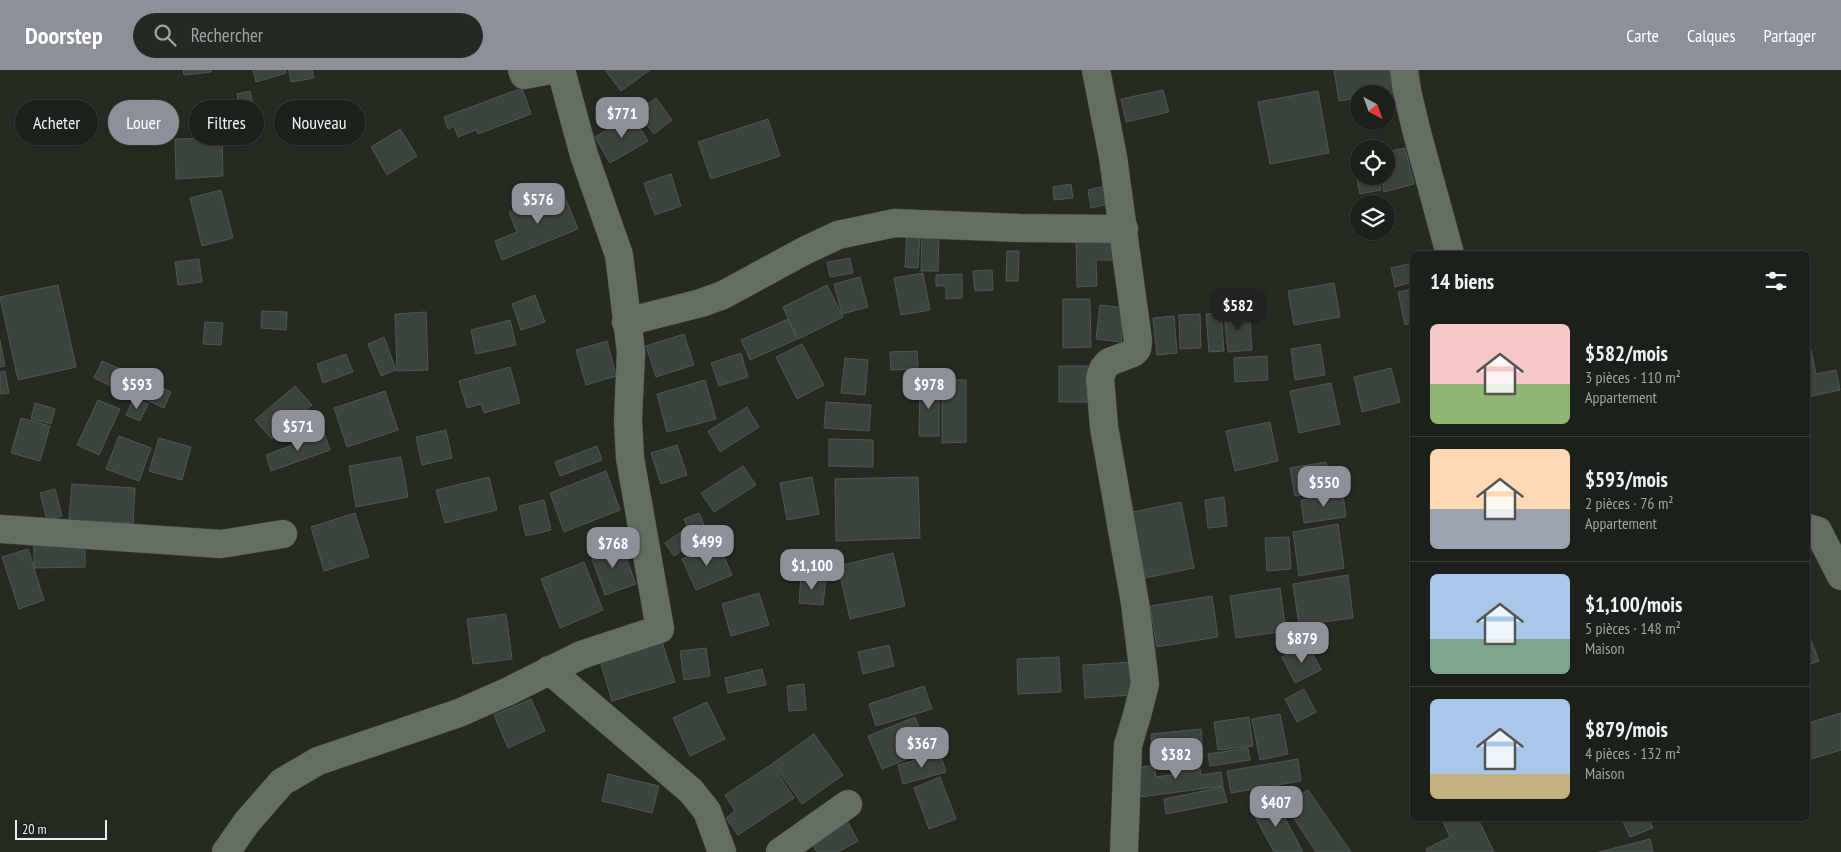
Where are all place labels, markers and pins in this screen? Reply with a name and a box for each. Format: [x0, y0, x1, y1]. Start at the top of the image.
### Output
pin: $771 [592, 97, 652, 139]
pin: $576 [508, 182, 568, 225]
pin: $582 [1208, 288, 1268, 331]
pin: $593 [107, 368, 167, 410]
pin: $978 [899, 368, 959, 410]
pin: $571 [268, 410, 328, 452]
pin: $550 [1294, 466, 1354, 508]
pin: $499 [677, 524, 737, 567]
pin: $768 [583, 526, 643, 569]
pin: $1,100 [771, 548, 853, 591]
pin: $879 [1272, 622, 1332, 664]
pin: $367 [892, 726, 952, 769]
pin: $382 [1146, 738, 1206, 780]
pin: $407 [1246, 786, 1306, 828]

